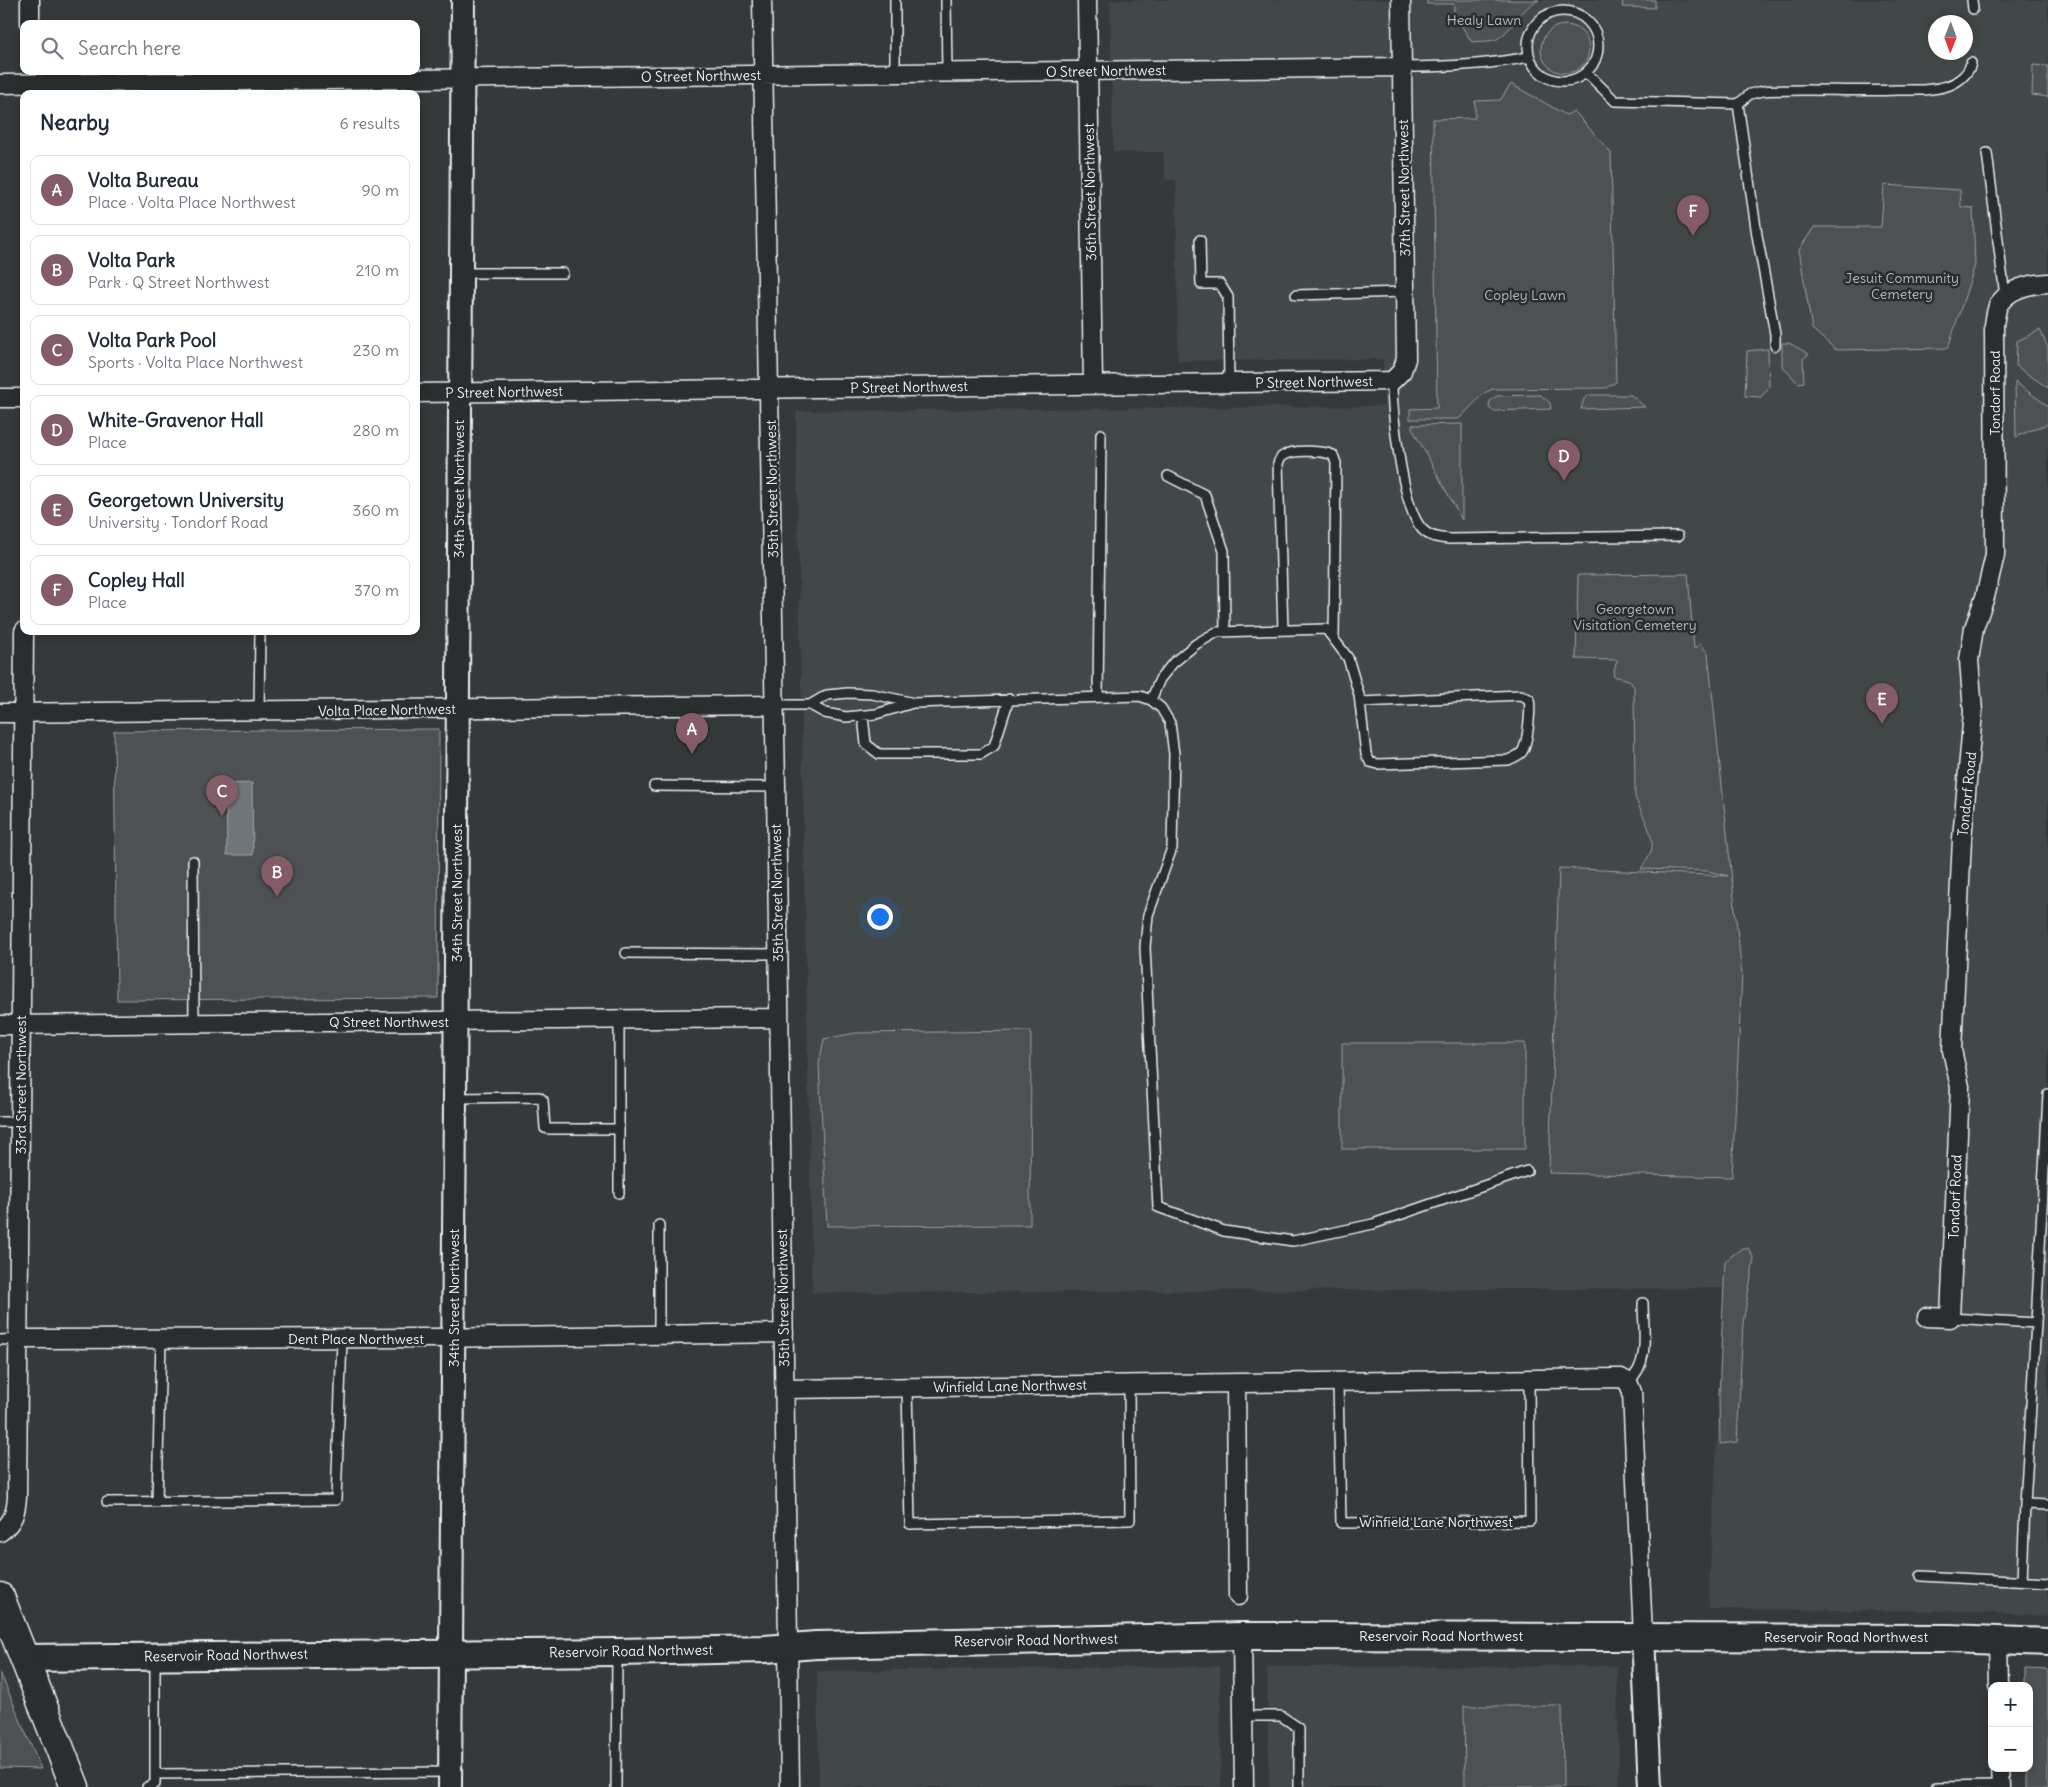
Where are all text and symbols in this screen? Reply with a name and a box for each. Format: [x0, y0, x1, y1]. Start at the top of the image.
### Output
park label: Healy Lawn [1447, 11, 1521, 29]
north arrow [1928, 15, 1973, 60]
search box [20, 20, 420, 75]
icon: search [38, 34, 66, 62]
text: Search here [78, 36, 181, 60]
street label: O Street Northwest [1046, 61, 1167, 81]
street label: O Street Northwest [641, 66, 762, 86]
text: Nearby [40, 109, 110, 136]
text: 6 results [339, 113, 400, 133]
street label: 37th Street Northwest [1394, 119, 1414, 257]
street label: 36th Street Northwest [1080, 122, 1100, 261]
text: Volta Bureau [88, 168, 199, 192]
text: A [52, 180, 62, 200]
text: 90 m [361, 180, 399, 200]
text: Place · Volta Place Northwest [88, 192, 296, 212]
pin: F [1677, 195, 1709, 236]
text: Volta Park [88, 248, 175, 272]
text: B [52, 260, 62, 280]
text: 210 m [356, 260, 399, 280]
park label: Jesuit Community Cemetery [1845, 269, 1959, 303]
text: Park · Q Street Northwest [88, 272, 269, 292]
park label: Copley Lawn [1484, 286, 1566, 304]
text: Volta Park Pool [88, 328, 216, 352]
text: C [52, 340, 62, 360]
text: 230 m [353, 340, 399, 360]
street label: Tondorf Road [1986, 351, 2004, 435]
text: Sports · Volta Place Northwest [88, 352, 303, 372]
street label: P Street Northwest [1255, 372, 1373, 392]
street label: P Street Northwest [850, 377, 968, 397]
street label: P Street Northwest [445, 382, 563, 402]
text: White-Gravenor Hall [88, 408, 264, 432]
street label: 35th Street Northwest [762, 419, 782, 558]
text: D [51, 420, 63, 440]
text: 280 m [353, 420, 399, 440]
street label: 34th Street Northwest [450, 420, 468, 558]
text: Place [88, 432, 127, 452]
pin: D [1548, 440, 1580, 481]
text: Georgetown University [88, 488, 284, 512]
text: E [52, 500, 62, 520]
text: 360 m [352, 500, 399, 520]
text: University · Tondorf Road [88, 512, 268, 532]
text: Copley Hall [88, 568, 185, 592]
text: F [52, 580, 62, 600]
text: 370 m [354, 580, 399, 600]
text: Place [88, 592, 127, 612]
park label: Georgetown Visitation Cemetery [1573, 600, 1697, 634]
pin: E [1866, 683, 1898, 724]
street label: Volta Place Northwest [318, 700, 456, 720]
pin: A [676, 713, 708, 754]
street label: Tondorf Road [1954, 751, 1980, 837]
pin: C [206, 775, 238, 816]
street label: 35th Street Northwest [767, 823, 787, 962]
street label: 34th Street Northwest [448, 824, 466, 962]
pin: B [261, 856, 293, 897]
your location [867, 904, 893, 930]
street label: Q Street Northwest [329, 1013, 449, 1031]
street label: 33rd Street Northwest [12, 1015, 30, 1155]
street label: Tondorf Road [1945, 1154, 1965, 1240]
street label: 35th Street Northwest [773, 1228, 793, 1367]
street label: 34th Street Northwest [445, 1229, 463, 1367]
street label: Dent Place Northwest [288, 1330, 424, 1348]
street label: Winfield Lane Northwest [933, 1376, 1087, 1396]
street label: Winfield Lane Northwest [1359, 1513, 1513, 1531]
street label: Reservoir Road Northwest [1359, 1627, 1523, 1645]
street label: Reservoir Road Northwest [1764, 1628, 1928, 1646]
street label: Reservoir Road Northwest [954, 1630, 1119, 1650]
street label: Reservoir Road Northwest [549, 1641, 714, 1661]
street label: Reservoir Road Northwest [144, 1645, 309, 1665]
map controls [1988, 1682, 2033, 1772]
button: + [1988, 1682, 2033, 1727]
button: − [1988, 1727, 2033, 1772]

